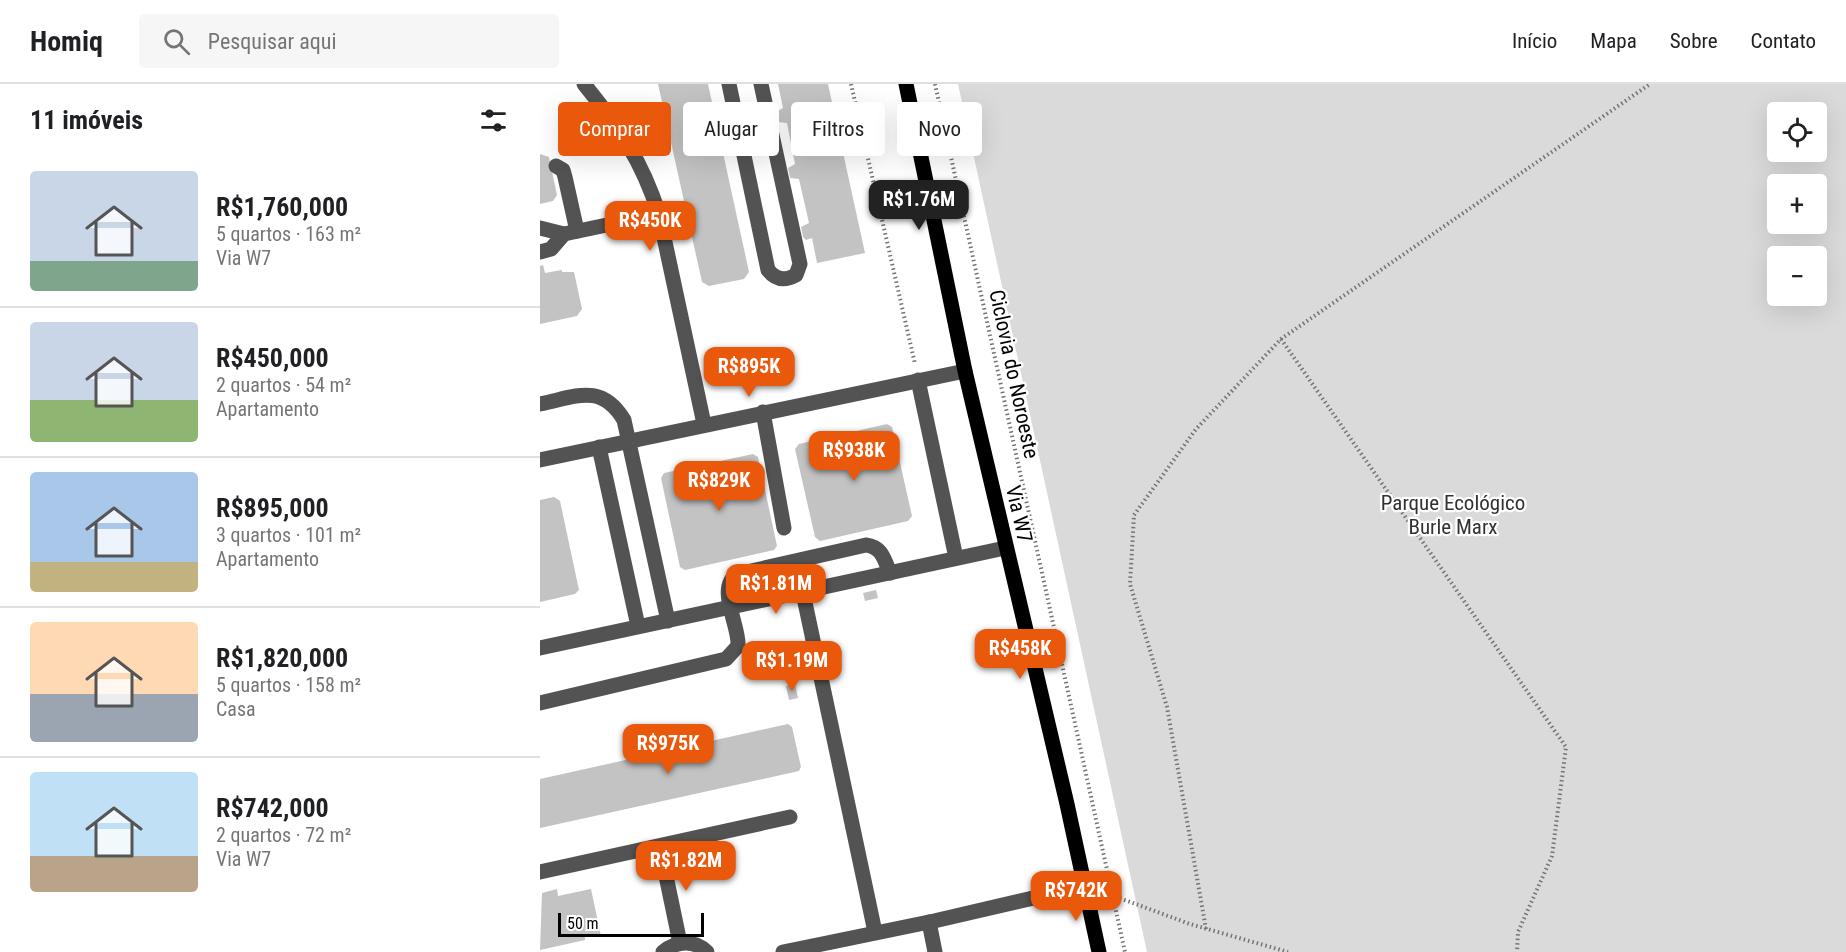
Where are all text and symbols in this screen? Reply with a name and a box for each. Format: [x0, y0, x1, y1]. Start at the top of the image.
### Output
search box [139, 14, 559, 68]
text: Homiq [30, 25, 103, 58]
icon: search [160, 25, 193, 58]
text: Pesquisar aqui [208, 29, 337, 54]
text: Início [1512, 29, 1557, 53]
text: Mapa [1590, 29, 1637, 53]
text: Sobre [1670, 29, 1718, 53]
text: Contato [1751, 29, 1816, 53]
chip: Comprar [558, 102, 671, 156]
chip: Alugar [683, 102, 779, 156]
chip: Filtros [791, 102, 885, 156]
chip: Novo [897, 102, 982, 156]
map controls [1767, 102, 1827, 306]
button: locate [1767, 102, 1827, 162]
icon: filters [477, 104, 510, 137]
text: 11 imóveis [30, 105, 143, 135]
button: + [1767, 174, 1827, 234]
pin: R$1.76M [864, 180, 974, 231]
text: R$1.76M [883, 187, 955, 211]
text: R$1,760,000 [216, 192, 348, 222]
icon: home [78, 195, 150, 267]
pin: R$450K [601, 201, 699, 252]
text: R$450K [619, 208, 681, 232]
text: 5 quartos · 163 m² [216, 222, 361, 246]
text: Via W7 [216, 246, 271, 270]
button: − [1767, 246, 1827, 306]
street label: Ciclovia do Noroeste [984, 287, 1044, 461]
text: R$450,000 [216, 343, 329, 373]
icon: home [78, 346, 150, 418]
pin: R$895K [700, 347, 798, 398]
text: R$895K [718, 354, 780, 378]
text: 2 quartos · 54 m² [216, 373, 351, 397]
text: Apartamento [216, 397, 319, 421]
pin: R$938K [805, 431, 903, 482]
text: R$938K [823, 438, 885, 462]
pin: R$829K [670, 461, 768, 512]
text: R$829K [688, 468, 750, 492]
street label: Via W7 [1001, 483, 1037, 545]
park label: Parque Ecológico Burle Marx [1381, 491, 1525, 539]
text: R$895,000 [216, 493, 329, 523]
icon: home [78, 496, 150, 568]
text: 3 quartos · 101 m² [216, 523, 361, 547]
text: Apartamento [216, 547, 319, 571]
pin: R$1.81M [721, 564, 831, 615]
text: R$1.81M [740, 571, 812, 595]
pin: R$458K [971, 629, 1069, 680]
text: R$458K [989, 636, 1051, 660]
pin: R$1.19M [737, 641, 847, 692]
text: R$1,820,000 [216, 643, 348, 673]
icon: home [78, 646, 150, 718]
text: R$1.19M [756, 648, 828, 672]
text: 5 quartos · 158 m² [216, 673, 361, 697]
text: Casa [216, 697, 256, 721]
pin: R$975K [619, 724, 717, 775]
text: R$975K [637, 731, 699, 755]
text: R$742,000 [216, 793, 329, 823]
icon: home [78, 796, 150, 868]
text: 2 quartos · 72 m² [216, 823, 351, 847]
pin: R$1.82M [631, 841, 741, 892]
text: Via W7 [216, 847, 271, 871]
text: R$1.82M [650, 848, 722, 872]
pin: R$742K [1027, 871, 1125, 922]
text: R$742K [1045, 878, 1107, 902]
scale bar [558, 910, 704, 938]
text: 50 m [567, 914, 599, 933]

